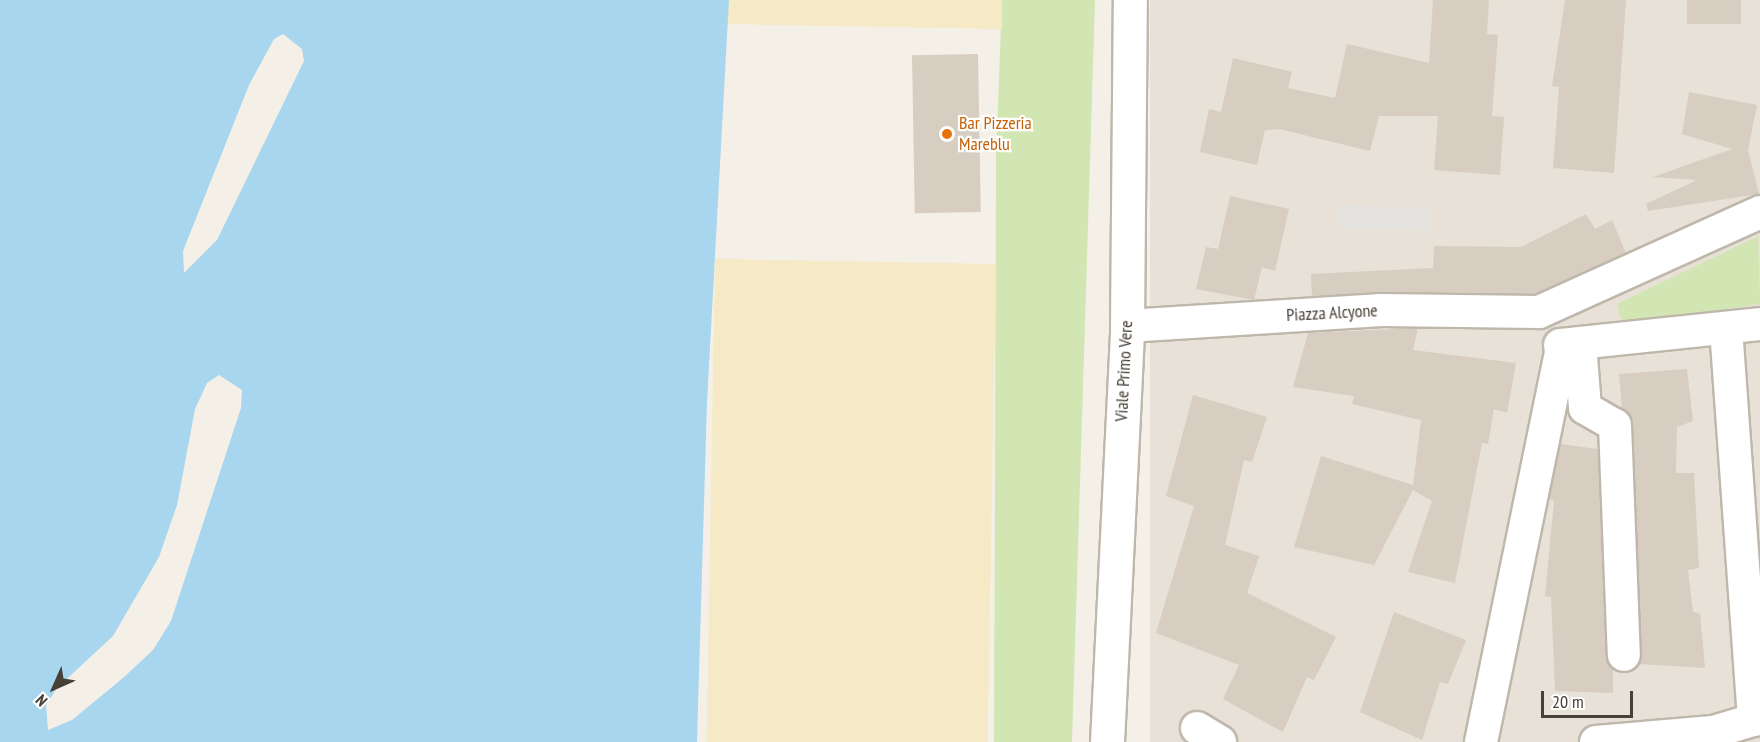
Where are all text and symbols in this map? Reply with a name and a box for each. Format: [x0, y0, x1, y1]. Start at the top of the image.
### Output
place label: Bar Pizzeria Mareblu [959, 113, 1032, 156]
marker: Bar Pizzeria Mareblu [940, 127, 954, 141]
street label: Piazza Alcyone [1285, 300, 1379, 326]
street label: Viale Primo Vere [1111, 320, 1137, 422]
north arrow [24, 658, 84, 718]
scale bar [1544, 679, 1636, 717]
text: 20 m [1552, 690, 1584, 713]
text: N [31, 691, 51, 711]

